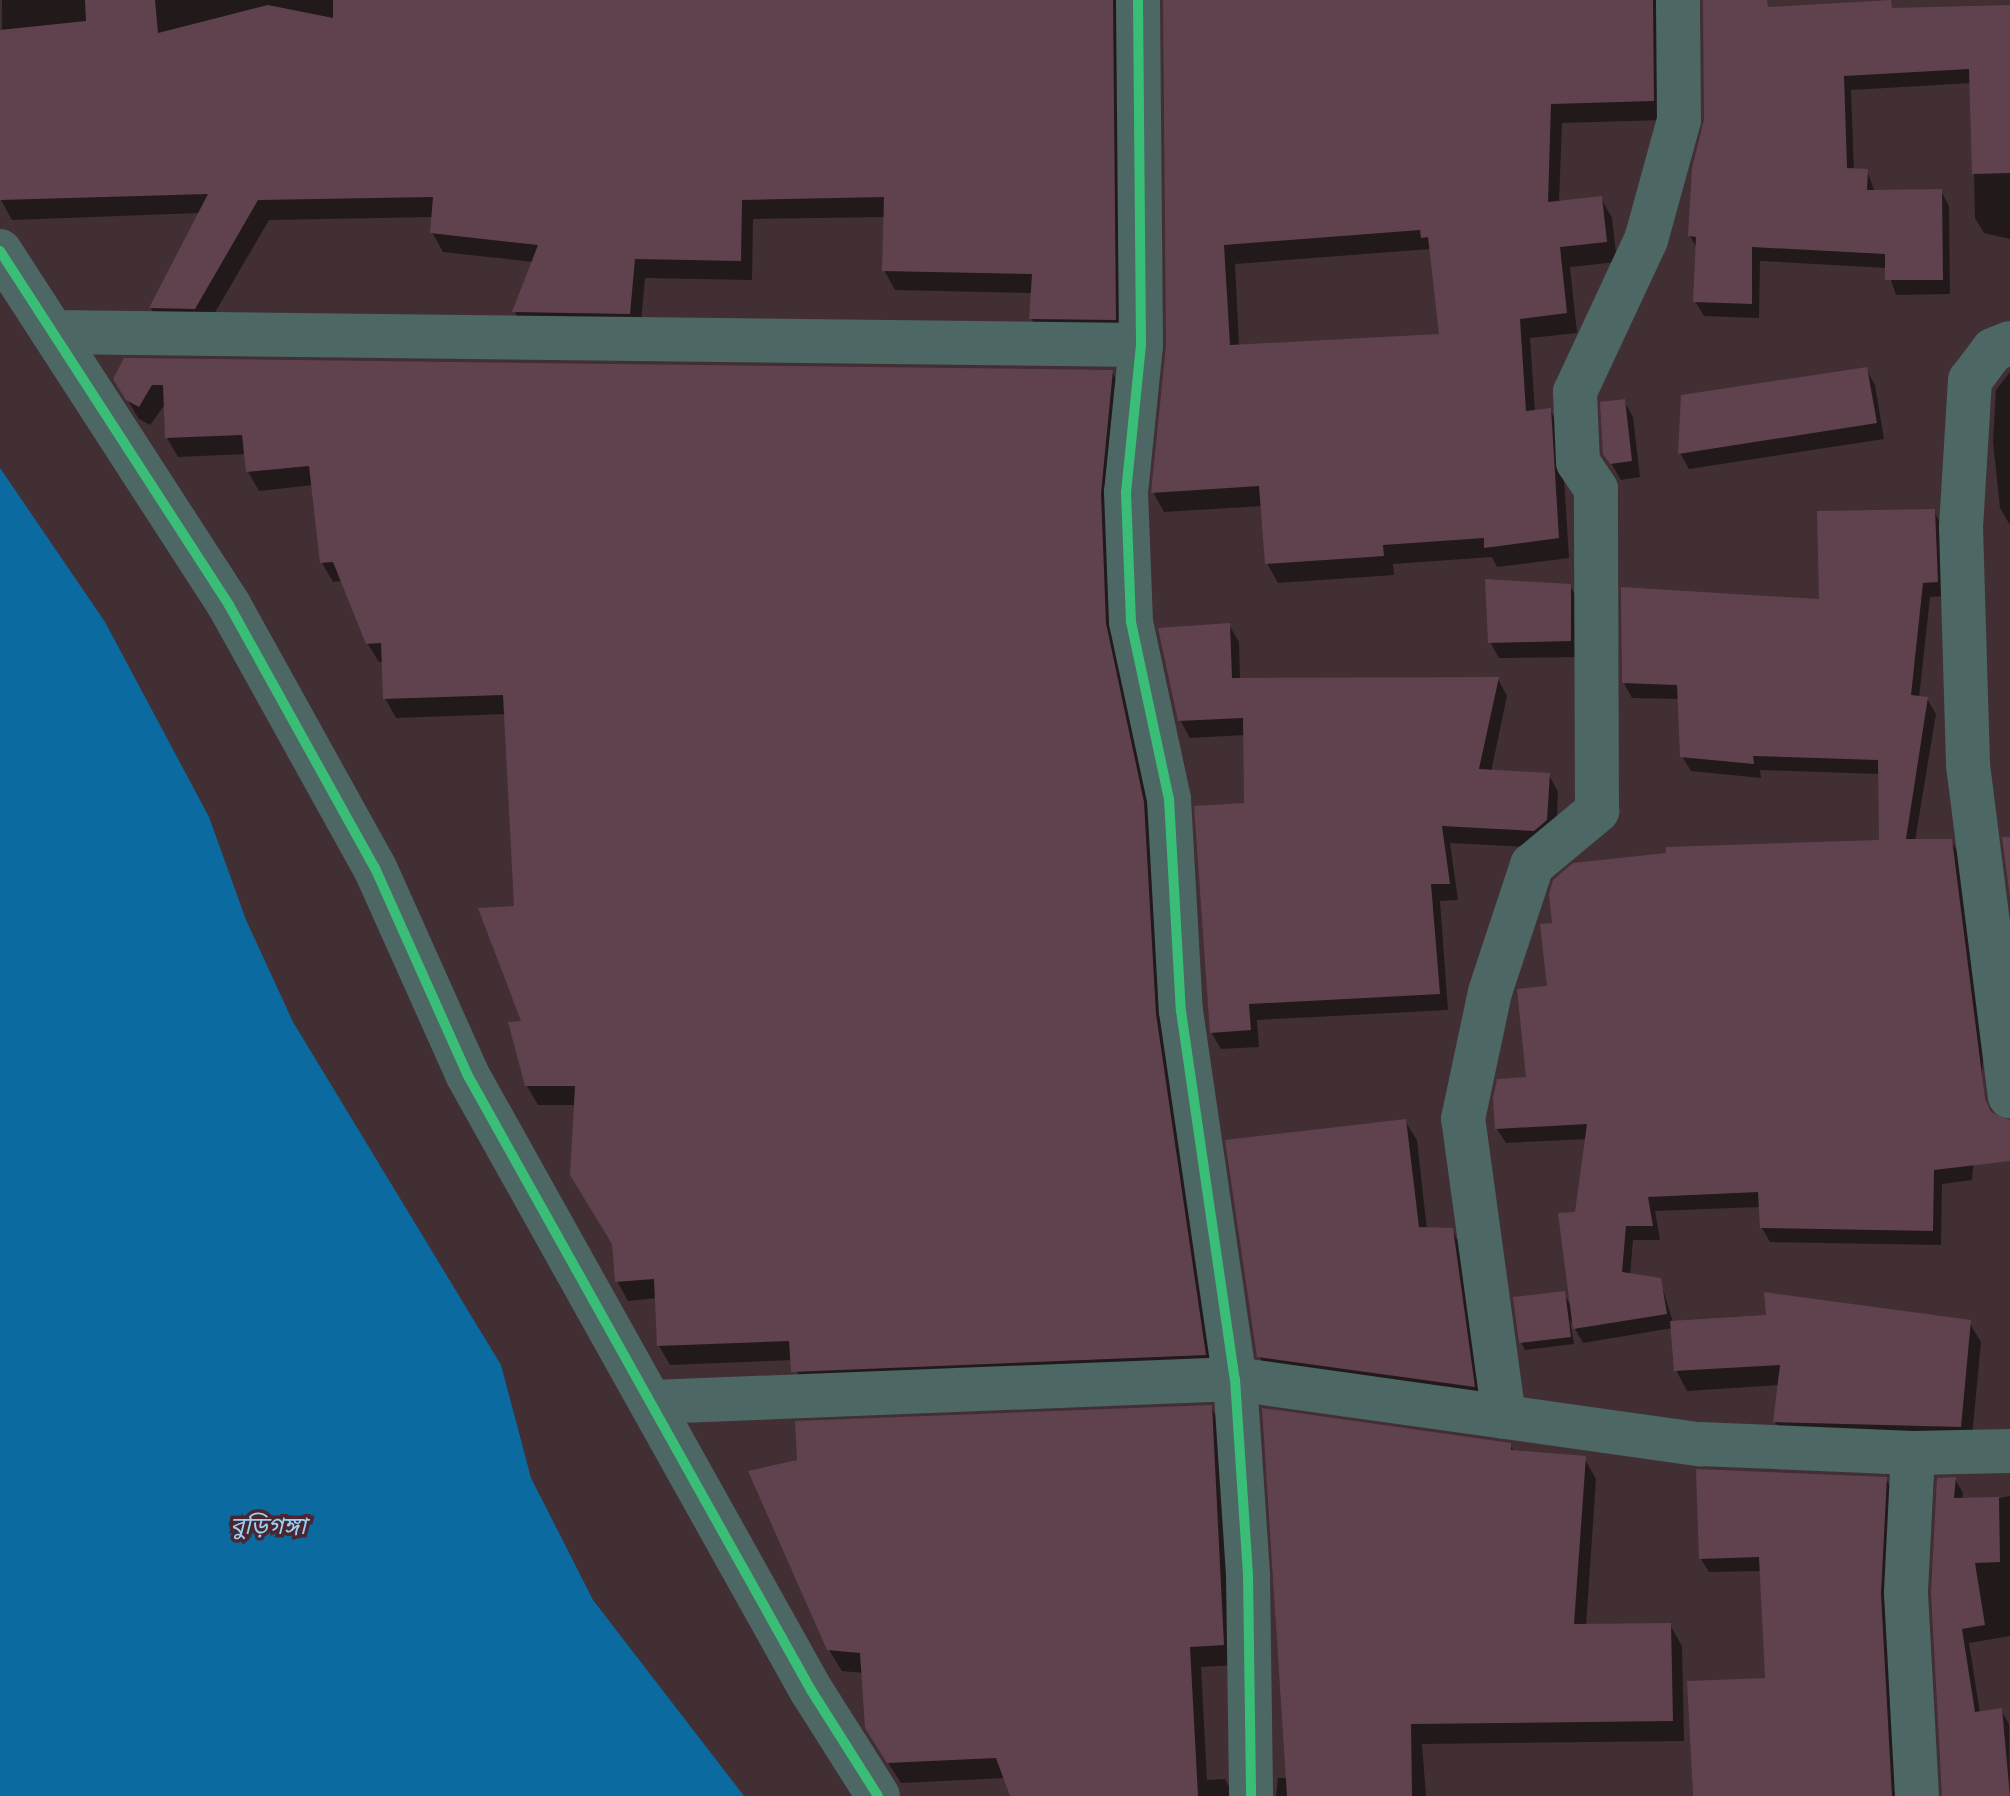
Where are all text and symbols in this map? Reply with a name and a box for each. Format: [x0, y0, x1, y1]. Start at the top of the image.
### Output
water label: বুড়িগঙ্গা [230, 1512, 306, 1540]

